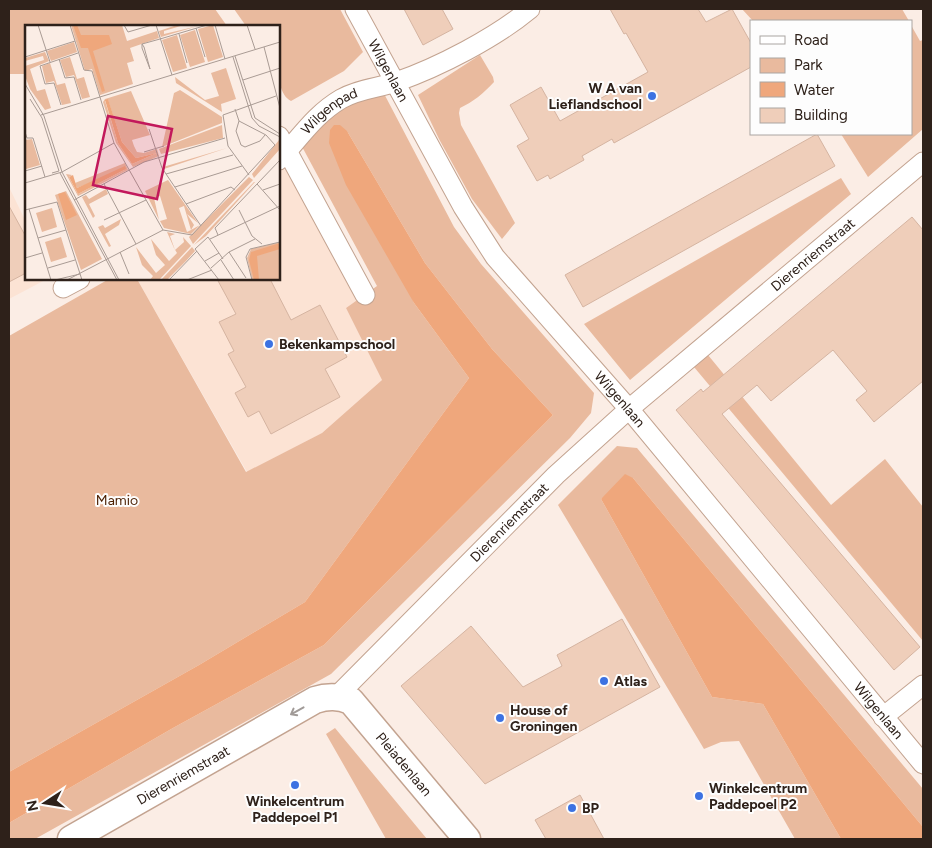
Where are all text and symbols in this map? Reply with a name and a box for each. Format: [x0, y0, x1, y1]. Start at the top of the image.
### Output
legend [750, 20, 912, 135]
inset map [25, 25, 280, 280]
text: Road [794, 31, 829, 49]
street label: Wilgenlaan [364, 36, 412, 105]
text: Park [794, 56, 823, 74]
place label: W A van Lieflandschool [549, 80, 642, 113]
text: Water [794, 81, 834, 99]
street label: Wilgenpad [298, 85, 360, 138]
marker: W A van Lieflandschool [646, 90, 658, 102]
text: Building [794, 106, 848, 124]
street label: Dierenriemstraat [768, 215, 859, 295]
place label: Bekenkampschool [279, 336, 395, 353]
marker: Bekenkampschool [263, 338, 275, 350]
street label: Wilgenlaan [591, 368, 649, 431]
street label: Dierenriemstraat [467, 480, 552, 566]
park label: Mamio [96, 492, 138, 509]
place label: Atlas [614, 673, 648, 690]
marker: Atlas [598, 675, 610, 687]
street label: Wilgenlaan [850, 679, 907, 743]
place label: House of Groningen [510, 702, 578, 735]
one-way arrow [291, 706, 305, 716]
marker: House of Groningen [494, 712, 506, 724]
street label: Pleiadenlaan [372, 729, 435, 800]
street label: Dierenriemstraat [134, 742, 233, 809]
north arrow [20, 778, 70, 828]
marker: Winkelcentrum Paddepoel P1 [289, 779, 301, 791]
place label: Winkelcentrum Paddepoel P2 [709, 780, 807, 813]
marker: Winkelcentrum Paddepoel P2 [693, 790, 705, 802]
place label: Winkelcentrum Paddepoel P1 [246, 793, 344, 826]
text: N [23, 799, 42, 813]
place label: BP [582, 800, 600, 817]
marker: BP [566, 802, 578, 814]

